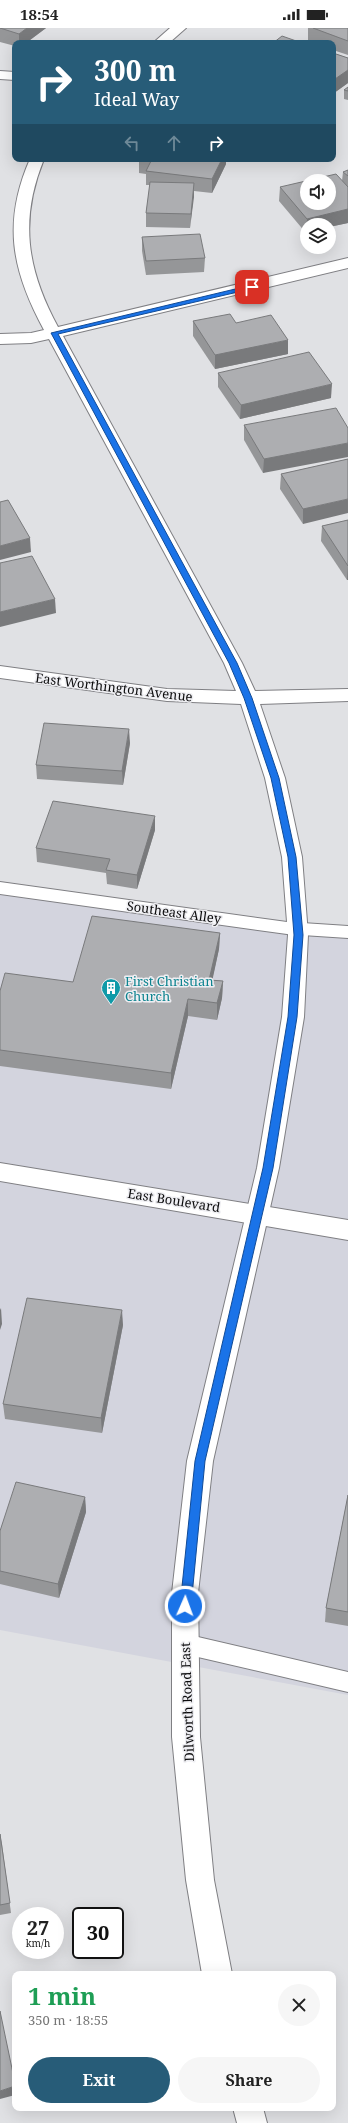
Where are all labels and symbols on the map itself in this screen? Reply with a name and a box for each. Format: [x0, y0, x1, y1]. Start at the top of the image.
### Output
pin [235, 270, 269, 304]
street label: East Worthington Avenue [34, 668, 194, 706]
street label: Southeast Alley [126, 896, 223, 928]
place label: First Christian Church [125, 972, 214, 1005]
building icon: First Christian Church [100, 977, 122, 1005]
street label: East Boulevard [126, 1184, 222, 1216]
position arrow [164, 1585, 206, 1627]
street label: Dilworth Road East [176, 1642, 198, 1762]
speed limit sign: 30 [72, 1907, 124, 1959]

